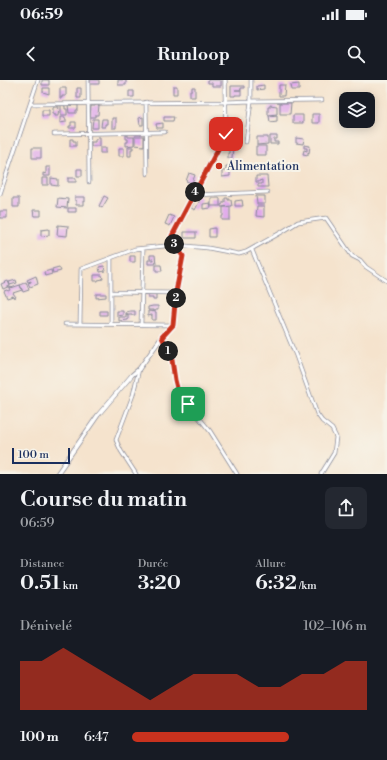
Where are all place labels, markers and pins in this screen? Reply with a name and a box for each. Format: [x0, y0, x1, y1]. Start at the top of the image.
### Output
pin [209, 117, 243, 151]
place label: Alimentation [226, 159, 299, 174]
marker: Alimentation [214, 161, 224, 171]
pin: 4 [185, 182, 205, 202]
pin: 3 [164, 234, 184, 254]
pin: 2 [166, 288, 186, 308]
pin: 1 [158, 341, 178, 361]
pin [171, 387, 205, 421]

